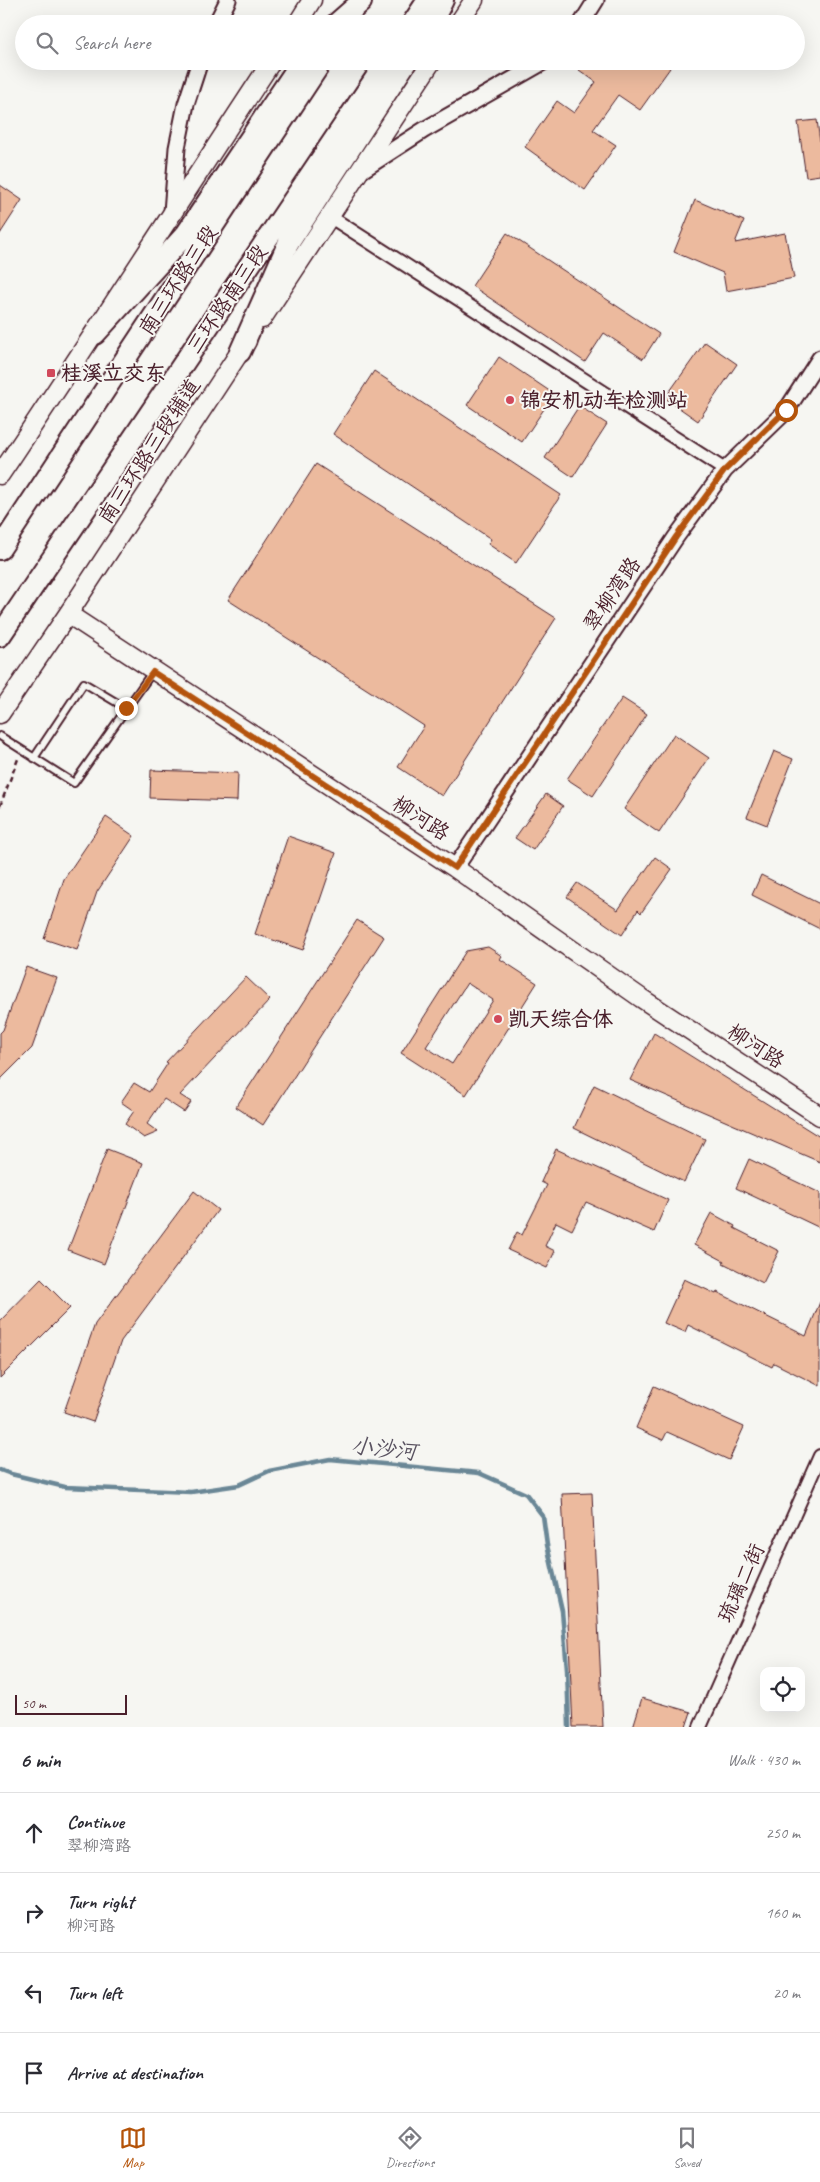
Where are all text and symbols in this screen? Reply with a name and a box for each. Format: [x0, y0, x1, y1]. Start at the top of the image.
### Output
search box [15, 15, 805, 70]
icon: search [33, 29, 61, 57]
text: Search here [73, 31, 150, 55]
street label: 南三环路三段 [133, 220, 223, 340]
street label: 三环路南三段 [181, 240, 273, 358]
place label: 桂溪立交东 [61, 360, 166, 386]
marker: 桂溪立交东 [45, 367, 57, 379]
street label: 南三环路三段辅道 [92, 373, 206, 529]
place label: 锦安机动车检测站 [520, 387, 688, 413]
marker: 锦安机动车检测站 [504, 394, 516, 406]
route start [775, 399, 798, 422]
street label: 翠柳湾路 [578, 552, 646, 636]
route end [115, 697, 138, 720]
street label: 柳河路 [388, 790, 454, 846]
place label: 凯天综合体 [508, 1006, 613, 1032]
marker: 凯天综合体 [492, 1013, 504, 1025]
street label: 柳河路 [723, 1018, 789, 1074]
water label: 小沙河 [350, 1432, 421, 1467]
street label: 琉璃二街 [712, 1539, 770, 1627]
map controls [760, 1667, 805, 1712]
button: locate [760, 1667, 805, 1712]
scale bar [15, 1692, 128, 1715]
text: 50 m [22, 1695, 46, 1712]
text: 6 min [20, 1747, 61, 1773]
text: Walk · 430 m [728, 1750, 800, 1770]
text: Continue [67, 1810, 124, 1834]
icon: ahead [20, 1819, 48, 1847]
text: 250 m [766, 1823, 800, 1843]
text: 翠柳湾路 [67, 1836, 131, 1856]
text: Turn right [67, 1890, 134, 1914]
icon: right [20, 1899, 48, 1927]
text: 160 m [766, 1903, 800, 1923]
text: 柳河路 [67, 1916, 115, 1936]
icon: left [20, 1979, 48, 2007]
text: Turn left [67, 1981, 122, 2005]
text: 20 m [773, 1983, 800, 2003]
icon: arrive [20, 2059, 48, 2087]
text: Arrive at destination [67, 2061, 203, 2085]
tab: Map [119, 2124, 147, 2171]
tab: Directions [386, 2124, 434, 2171]
tab: Saved [673, 2124, 701, 2171]

